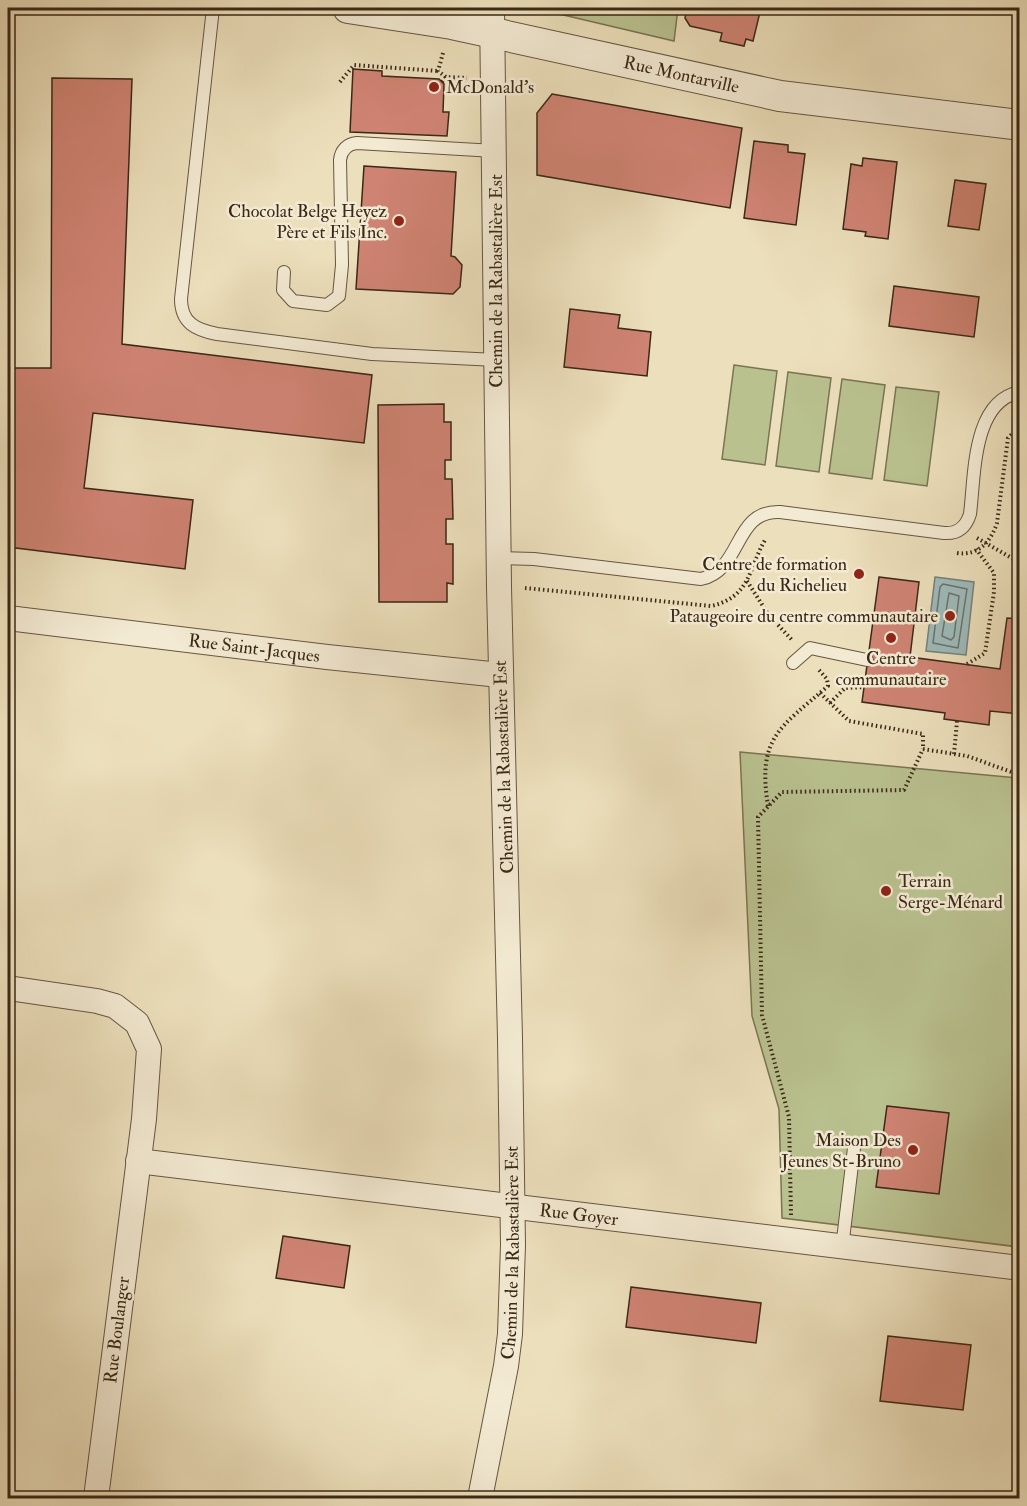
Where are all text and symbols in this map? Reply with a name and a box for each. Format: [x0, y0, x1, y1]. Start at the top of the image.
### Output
street label: Rue Montarville [621, 50, 742, 98]
place label: McDonald's [446, 76, 534, 99]
marker: McDonald's [427, 80, 441, 94]
street label: Chemin de la Rabastalière Est [485, 174, 508, 388]
place label: Chocolat Belge Heyez Père et Fils Inc. [228, 200, 387, 244]
marker: Chocolat Belge Heyez Père et Fils Inc. [392, 214, 406, 228]
place label: Centre de formation du Richelieu [702, 553, 847, 597]
marker: Centre de formation du Richelieu [852, 567, 866, 581]
place label: Pataugeoire du centre communautaire [669, 605, 938, 628]
marker: Pataugeoire du centre communautaire [943, 609, 957, 623]
street label: Rue Saint-Jacques [187, 629, 321, 668]
marker: Centre communautaire [884, 631, 898, 645]
place label: Centre communautaire [835, 647, 947, 691]
street label: Chemin de la Rabastalière Est [489, 660, 519, 874]
place label: Terrain Serge-Ménard [898, 870, 1003, 914]
marker: Terrain Serge-Ménard [879, 884, 893, 898]
place label: Maison Des Jeunes St-Bruno [780, 1129, 901, 1173]
marker: Maison Des Jeunes St-Bruno [906, 1143, 920, 1157]
street label: Chemin de la Rabastalière Est [495, 1146, 525, 1361]
street label: Rue Goyer [538, 1198, 620, 1231]
street label: Rue Boulanger [99, 1275, 135, 1385]

